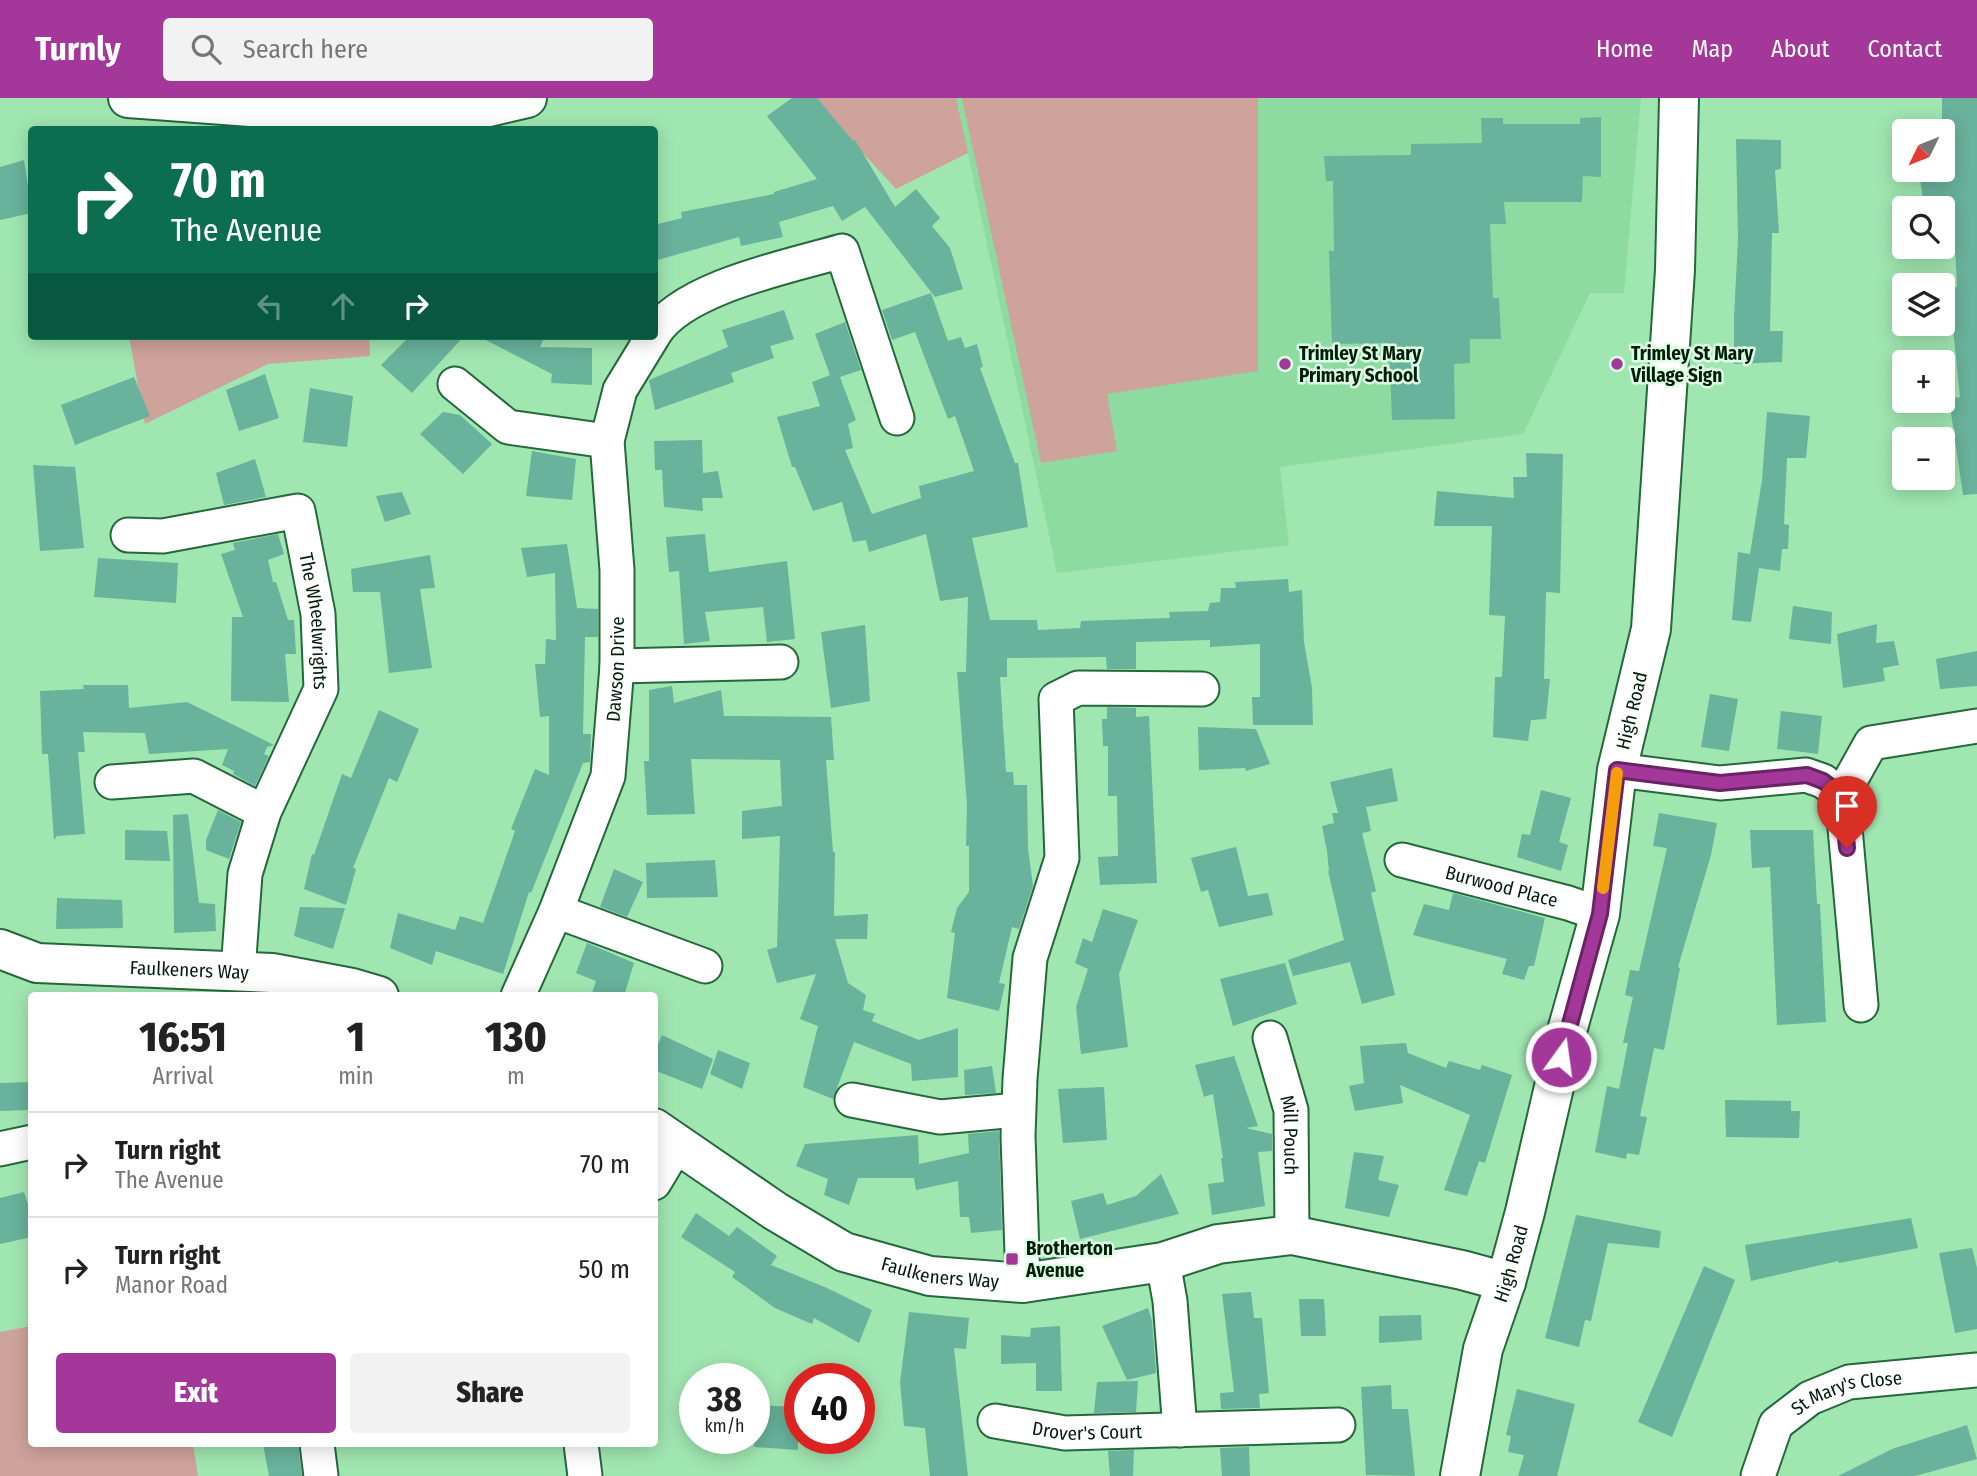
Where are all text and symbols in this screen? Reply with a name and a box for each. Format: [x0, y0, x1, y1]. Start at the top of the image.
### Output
search box [163, 18, 653, 81]
text: Turnly [35, 29, 121, 69]
icon: search [187, 30, 225, 68]
text: Search here [243, 34, 368, 65]
text: Home [1596, 35, 1653, 63]
text: Map [1691, 35, 1733, 63]
text: About [1771, 35, 1829, 63]
text: Contact [1867, 35, 1942, 63]
north arrow [1892, 119, 1955, 182]
map controls [1892, 119, 1955, 490]
text: 70 m [171, 151, 266, 210]
icon: right [56, 154, 147, 245]
button: search [1892, 196, 1955, 259]
text: The Avenue [171, 211, 322, 249]
button: layers [1892, 273, 1955, 336]
icon: left [251, 287, 289, 325]
icon: ahead [324, 287, 362, 325]
icon: right [397, 287, 435, 325]
place label: Trimley St Mary Primary School [1299, 342, 1422, 387]
place label: Trimley St Mary Village Sign [1630, 342, 1754, 387]
button: + [1892, 350, 1955, 413]
marker: Trimley St Mary Primary School [1277, 356, 1293, 372]
marker: Trimley St Mary Village Sign [1609, 356, 1625, 372]
button: − [1892, 427, 1955, 490]
street label: The Wheelwrights [294, 551, 332, 690]
street label: Dawson Drive [601, 616, 629, 723]
street label: High Road [1611, 669, 1652, 752]
pin [1817, 776, 1877, 848]
icon: arrive [1828, 787, 1866, 825]
street label: Burwood Place [1443, 861, 1560, 912]
street label: Faulkeners Way [129, 956, 250, 984]
text: 16:51 [139, 1012, 227, 1062]
text: 1 [347, 1012, 365, 1062]
text: 130 [485, 1012, 547, 1062]
position arrow [1524, 1020, 1598, 1094]
text: Arrival [153, 1062, 214, 1090]
text: min [338, 1062, 374, 1090]
text: m [507, 1062, 525, 1090]
street label: Mill Pouch [1275, 1092, 1303, 1175]
text: Turn right [115, 1135, 221, 1166]
icon: right [56, 1146, 94, 1184]
text: 70 m [580, 1149, 630, 1180]
text: The Avenue [115, 1166, 224, 1194]
street label: High Road [1489, 1223, 1533, 1305]
place label: Brotherton Avenue [1025, 1237, 1113, 1282]
text: Turn right [115, 1240, 221, 1271]
icon: right [56, 1251, 94, 1289]
marker: Brotherton Avenue [1004, 1251, 1020, 1267]
street label: Faulkeners Way [879, 1252, 1000, 1293]
text: 50 m [578, 1254, 630, 1285]
text: Manor Road [115, 1271, 228, 1299]
button: Exit [56, 1353, 336, 1433]
button: Share [350, 1353, 630, 1433]
speed limit sign: 40 [784, 1363, 875, 1454]
street label: St Mary's Close [1787, 1366, 1903, 1420]
text: 38 [707, 1378, 742, 1420]
text: km/h [704, 1415, 745, 1437]
street label: Drover's Court [1030, 1417, 1143, 1445]

